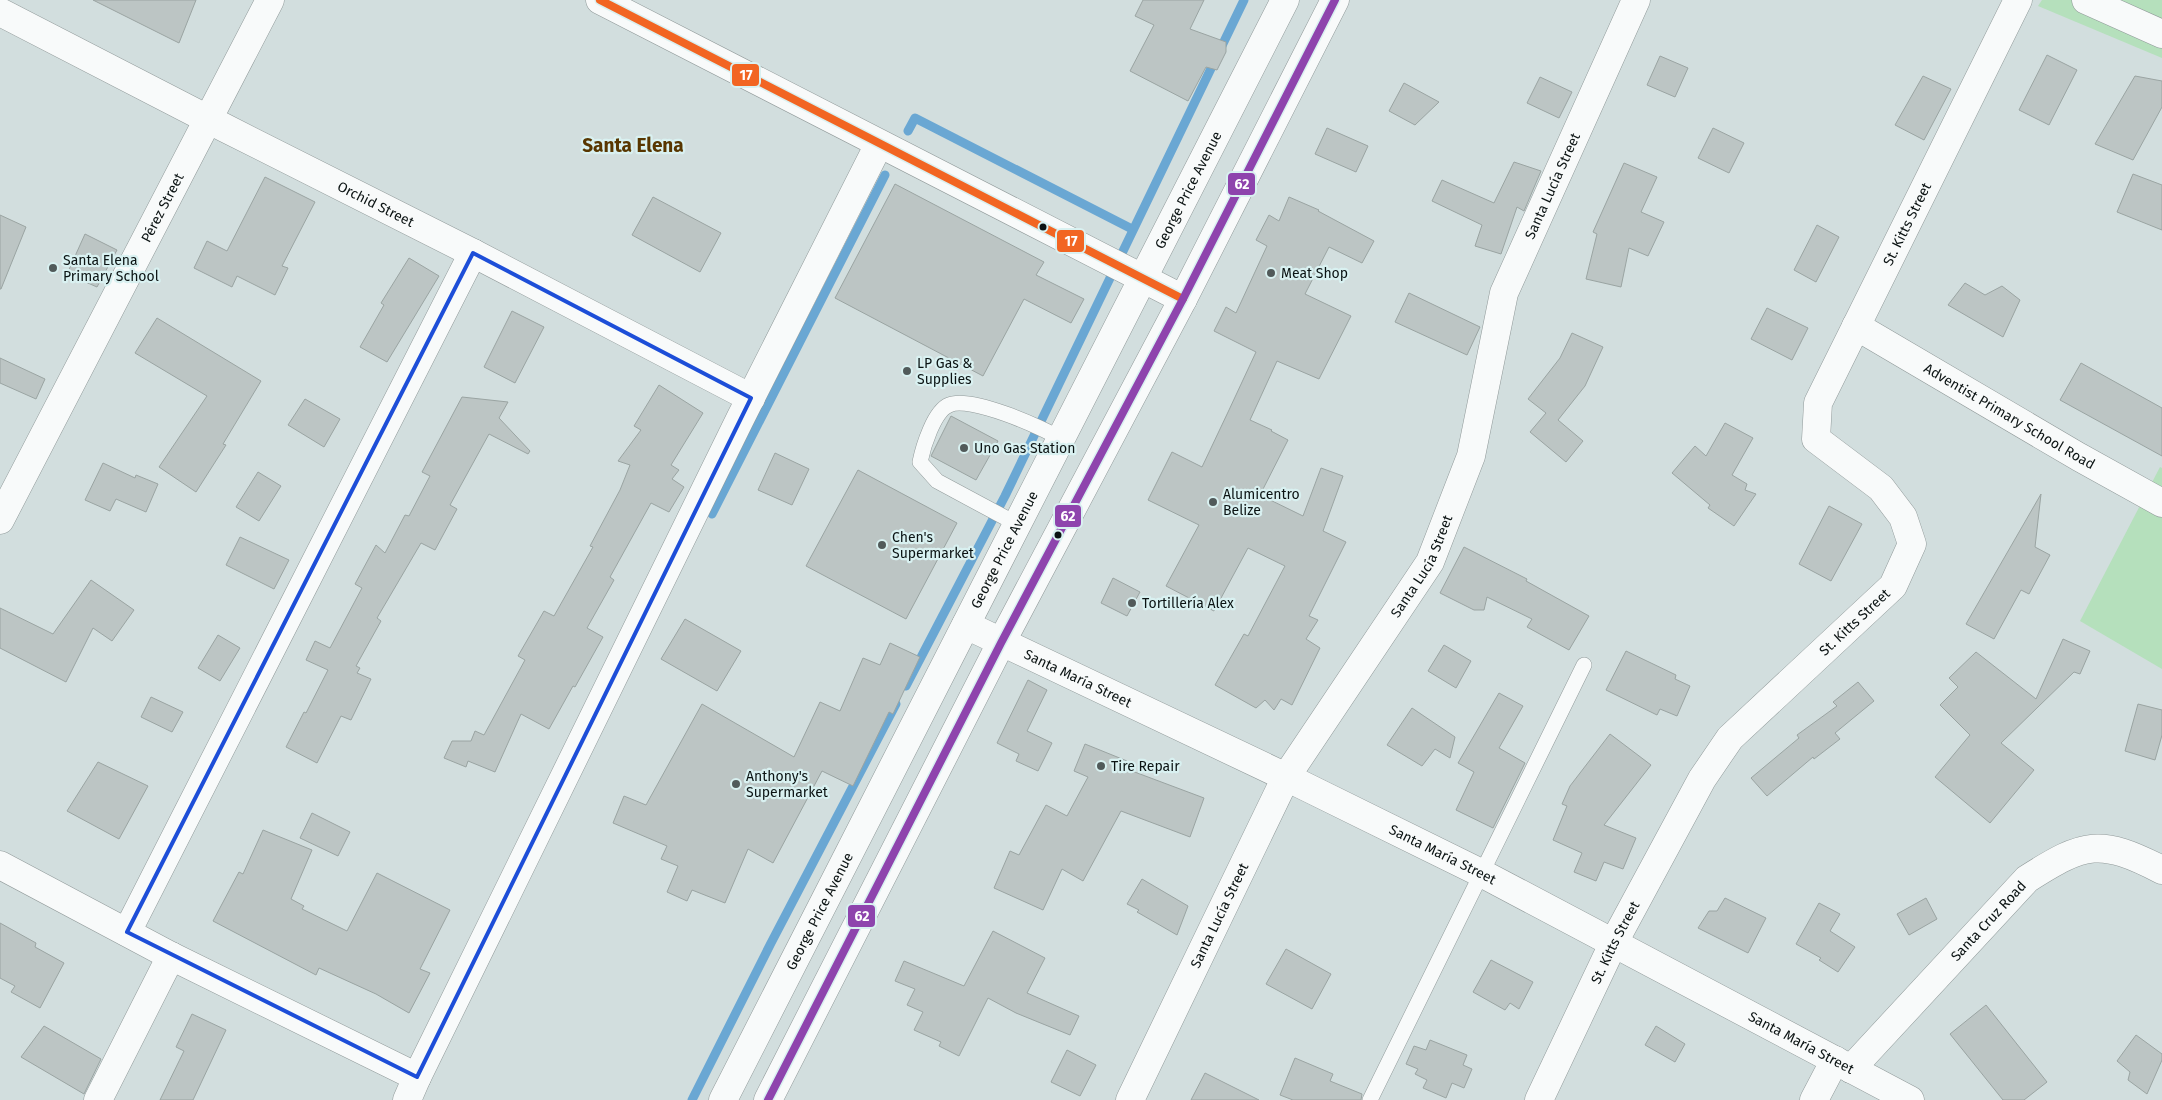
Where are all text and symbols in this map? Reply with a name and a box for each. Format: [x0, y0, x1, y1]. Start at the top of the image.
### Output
line badge: 17 [731, 63, 760, 87]
text: 17 [739, 67, 753, 84]
street label: George Price Avenue [1151, 128, 1226, 252]
street label: Santa Lucía Street [1521, 129, 1584, 242]
district label: Santa Elena [582, 134, 684, 157]
street label: Pérez Street [138, 169, 188, 245]
line badge: 62 [1227, 172, 1256, 196]
text: 62 [1235, 176, 1249, 193]
street label: Orchid Street [334, 178, 418, 231]
street label: St. Kitts Street [1880, 179, 1935, 268]
unlabelled marker [1038, 222, 1048, 232]
line badge: 17 [1056, 229, 1085, 253]
text: 17 [1064, 233, 1078, 250]
place label: Santa Elena Primary School [63, 252, 159, 285]
marker: Santa Elena Primary School [47, 262, 59, 274]
place label: Meat Shop [1281, 265, 1348, 282]
marker: Meat Shop [1265, 267, 1277, 279]
place label: LP Gas & Supplies [917, 355, 973, 388]
street label: Adventist Primary School Road [1921, 360, 2098, 473]
marker: LP Gas & Supplies [901, 365, 913, 377]
place label: Uno Gas Station [974, 440, 1076, 457]
marker: Uno Gas Station [958, 442, 970, 454]
place label: Alumicentro Belize [1223, 486, 1300, 519]
street label: George Price Avenue [968, 488, 1042, 612]
marker: Alumicentro Belize [1207, 496, 1219, 508]
line badge: 62 [1054, 504, 1082, 528]
text: 62 [1061, 508, 1075, 525]
street label: Santa Lucía Street [1387, 512, 1457, 621]
place label: Chen's Supermarket [892, 529, 975, 562]
unlabelled marker [1053, 530, 1063, 540]
marker: Chen's Supermarket [876, 539, 888, 551]
street label: St. Kitts Street [1816, 585, 1894, 659]
place label: Tortillería Alex [1142, 595, 1234, 612]
marker: Tortillería Alex [1126, 597, 1138, 609]
street label: Santa María Street [1021, 646, 1135, 712]
place label: Tire Repair [1111, 758, 1180, 775]
marker: Tire Repair [1095, 760, 1107, 772]
place label: Anthony's Supermarket [746, 768, 829, 801]
marker: Anthony's Supermarket [730, 778, 742, 790]
street label: Santa María Street [1386, 821, 1500, 889]
street label: George Price Avenue [783, 850, 857, 973]
street label: Santa Lucía Street [1187, 859, 1253, 971]
street label: Santa Cruz Road [1947, 878, 2030, 965]
street label: St. Kitts Street [1587, 897, 1644, 987]
line badge: 62 [847, 904, 876, 928]
text: 62 [855, 908, 869, 925]
street label: Santa María Street [1745, 1008, 1858, 1078]

